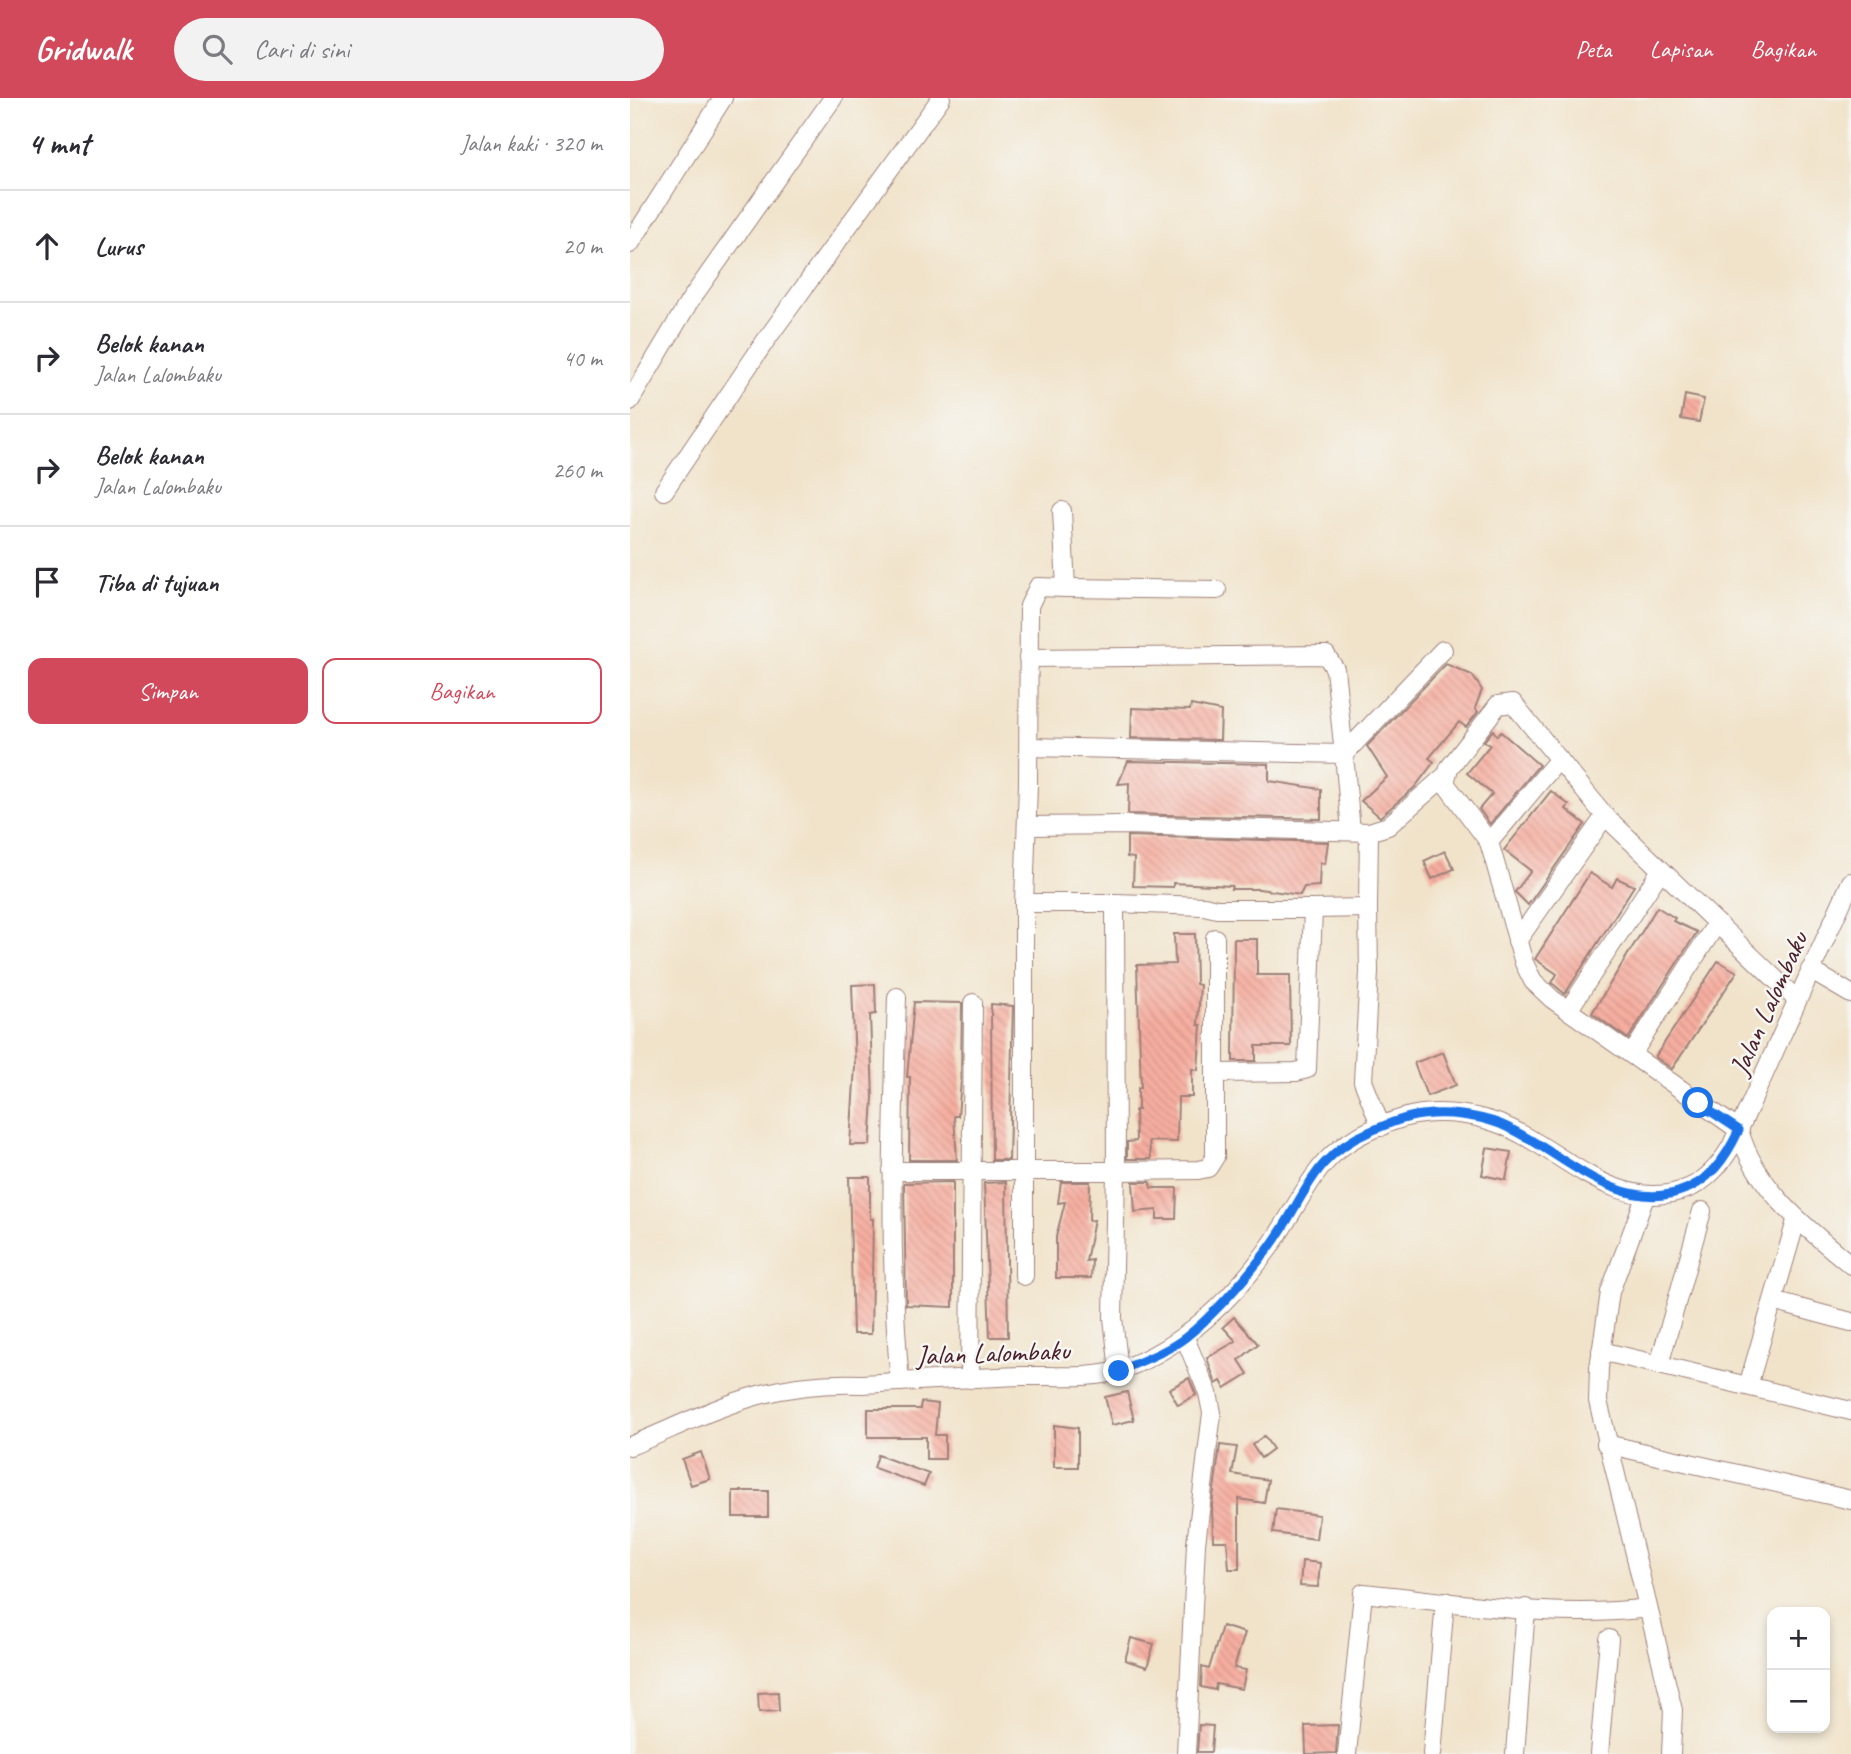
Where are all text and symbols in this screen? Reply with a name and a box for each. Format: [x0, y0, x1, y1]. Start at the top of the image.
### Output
search box [174, 18, 664, 81]
text: Gridwalk [35, 28, 132, 70]
icon: search [198, 30, 236, 68]
text: Cari di sini [254, 33, 350, 66]
text: Peta [1575, 34, 1612, 64]
text: Lapisan [1650, 34, 1713, 64]
text: Bagikan [1751, 34, 1816, 64]
text: 4 mnt [28, 125, 90, 163]
text: Jalan kaki · 320 m [460, 129, 602, 158]
icon: ahead [28, 227, 66, 265]
text: Lurus [95, 230, 143, 263]
text: 20 m [563, 232, 602, 261]
text: Belok kanan [95, 327, 204, 360]
icon: right [28, 339, 66, 377]
text: 40 m [563, 344, 602, 373]
text: Jalan Lalombaku [95, 360, 221, 389]
text: Belok kanan [95, 439, 204, 472]
icon: right [28, 451, 66, 489]
text: 260 m [553, 456, 602, 485]
text: Jalan Lalombaku [95, 472, 221, 501]
icon: arrive [28, 563, 66, 601]
text: Tiba di tujuan [95, 566, 219, 599]
button: Simpan [28, 658, 308, 724]
button: Bagikan [322, 658, 602, 724]
street label: Jalan Lalombaku [1720, 924, 1816, 1082]
route start [1682, 1087, 1713, 1118]
street label: Jalan Lalombaku [914, 1332, 1072, 1373]
route end [1103, 1355, 1134, 1386]
map controls [1767, 1607, 1830, 1733]
button: + [1767, 1607, 1830, 1670]
button: − [1767, 1670, 1830, 1733]

